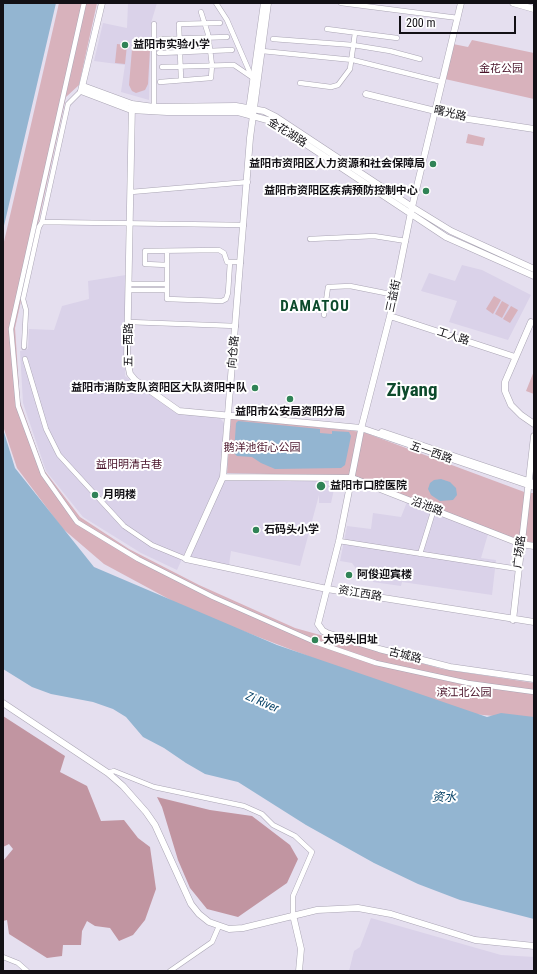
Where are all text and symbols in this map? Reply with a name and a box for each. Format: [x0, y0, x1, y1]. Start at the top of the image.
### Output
scale bar [401, 8, 518, 34]
text: 200 m [406, 16, 436, 30]
place label: 益阳市实验小学 [133, 38, 210, 52]
marker: 益阳市实验小学 [120, 40, 130, 50]
park label: 金花公园 [479, 62, 523, 76]
street label: 曙光路 [432, 104, 468, 124]
street label: 金花湖路 [265, 116, 309, 150]
place label: 益阳市资阳区人力资源和社会保障局 [249, 157, 425, 171]
marker: 益阳市资阳区人力资源和社会保障局 [428, 159, 438, 169]
place label: 益阳市资阳区疾病预防控制中心 [264, 184, 418, 198]
marker: 益阳市资阳区疾病预防控制中心 [421, 186, 431, 196]
street label: 三益街 [384, 278, 404, 314]
district label: DAMATOU [280, 298, 350, 316]
street label: 五一西路 [122, 323, 136, 367]
street label: 工人路 [435, 326, 471, 348]
street label: 向仓路 [226, 335, 242, 369]
district label: Ziyang [386, 380, 438, 402]
place label: 益阳市消防支队资阳区大队资阳中队 [71, 381, 247, 395]
marker: 益阳市消防支队资阳区大队资阳中队 [250, 383, 260, 393]
marker: 益阳市公安局资阳分局 [285, 394, 295, 404]
place label: 益阳市公安局资阳分局 [235, 405, 345, 419]
street label: 五一西路 [408, 440, 454, 466]
park label: 鹅洋池街心公园 [224, 441, 300, 455]
park label: 益阳明清古巷 [96, 458, 162, 472]
place label: 益阳市口腔医院 [330, 479, 407, 493]
marker: 益阳市口腔医院 [315, 480, 327, 492]
place label: 月明楼 [103, 488, 136, 502]
marker: 月明楼 [90, 490, 100, 500]
street label: 沿池路 [409, 495, 445, 519]
place label: 石码头小学 [264, 523, 319, 537]
marker: 石码头小学 [251, 525, 261, 535]
street label: 广场路 [511, 535, 529, 569]
place label: 阿俊迎宾楼 [357, 568, 412, 582]
marker: 阿俊迎宾楼 [344, 570, 354, 580]
street label: 资江西路 [337, 584, 383, 604]
place label: 大码头旧址 [323, 633, 378, 647]
marker: 大码头旧址 [310, 635, 320, 645]
street label: 古城路 [387, 646, 423, 666]
park label: 滨江北公园 [437, 686, 491, 700]
water label: Zi River [243, 690, 281, 716]
water label: 资水 [432, 791, 456, 805]

